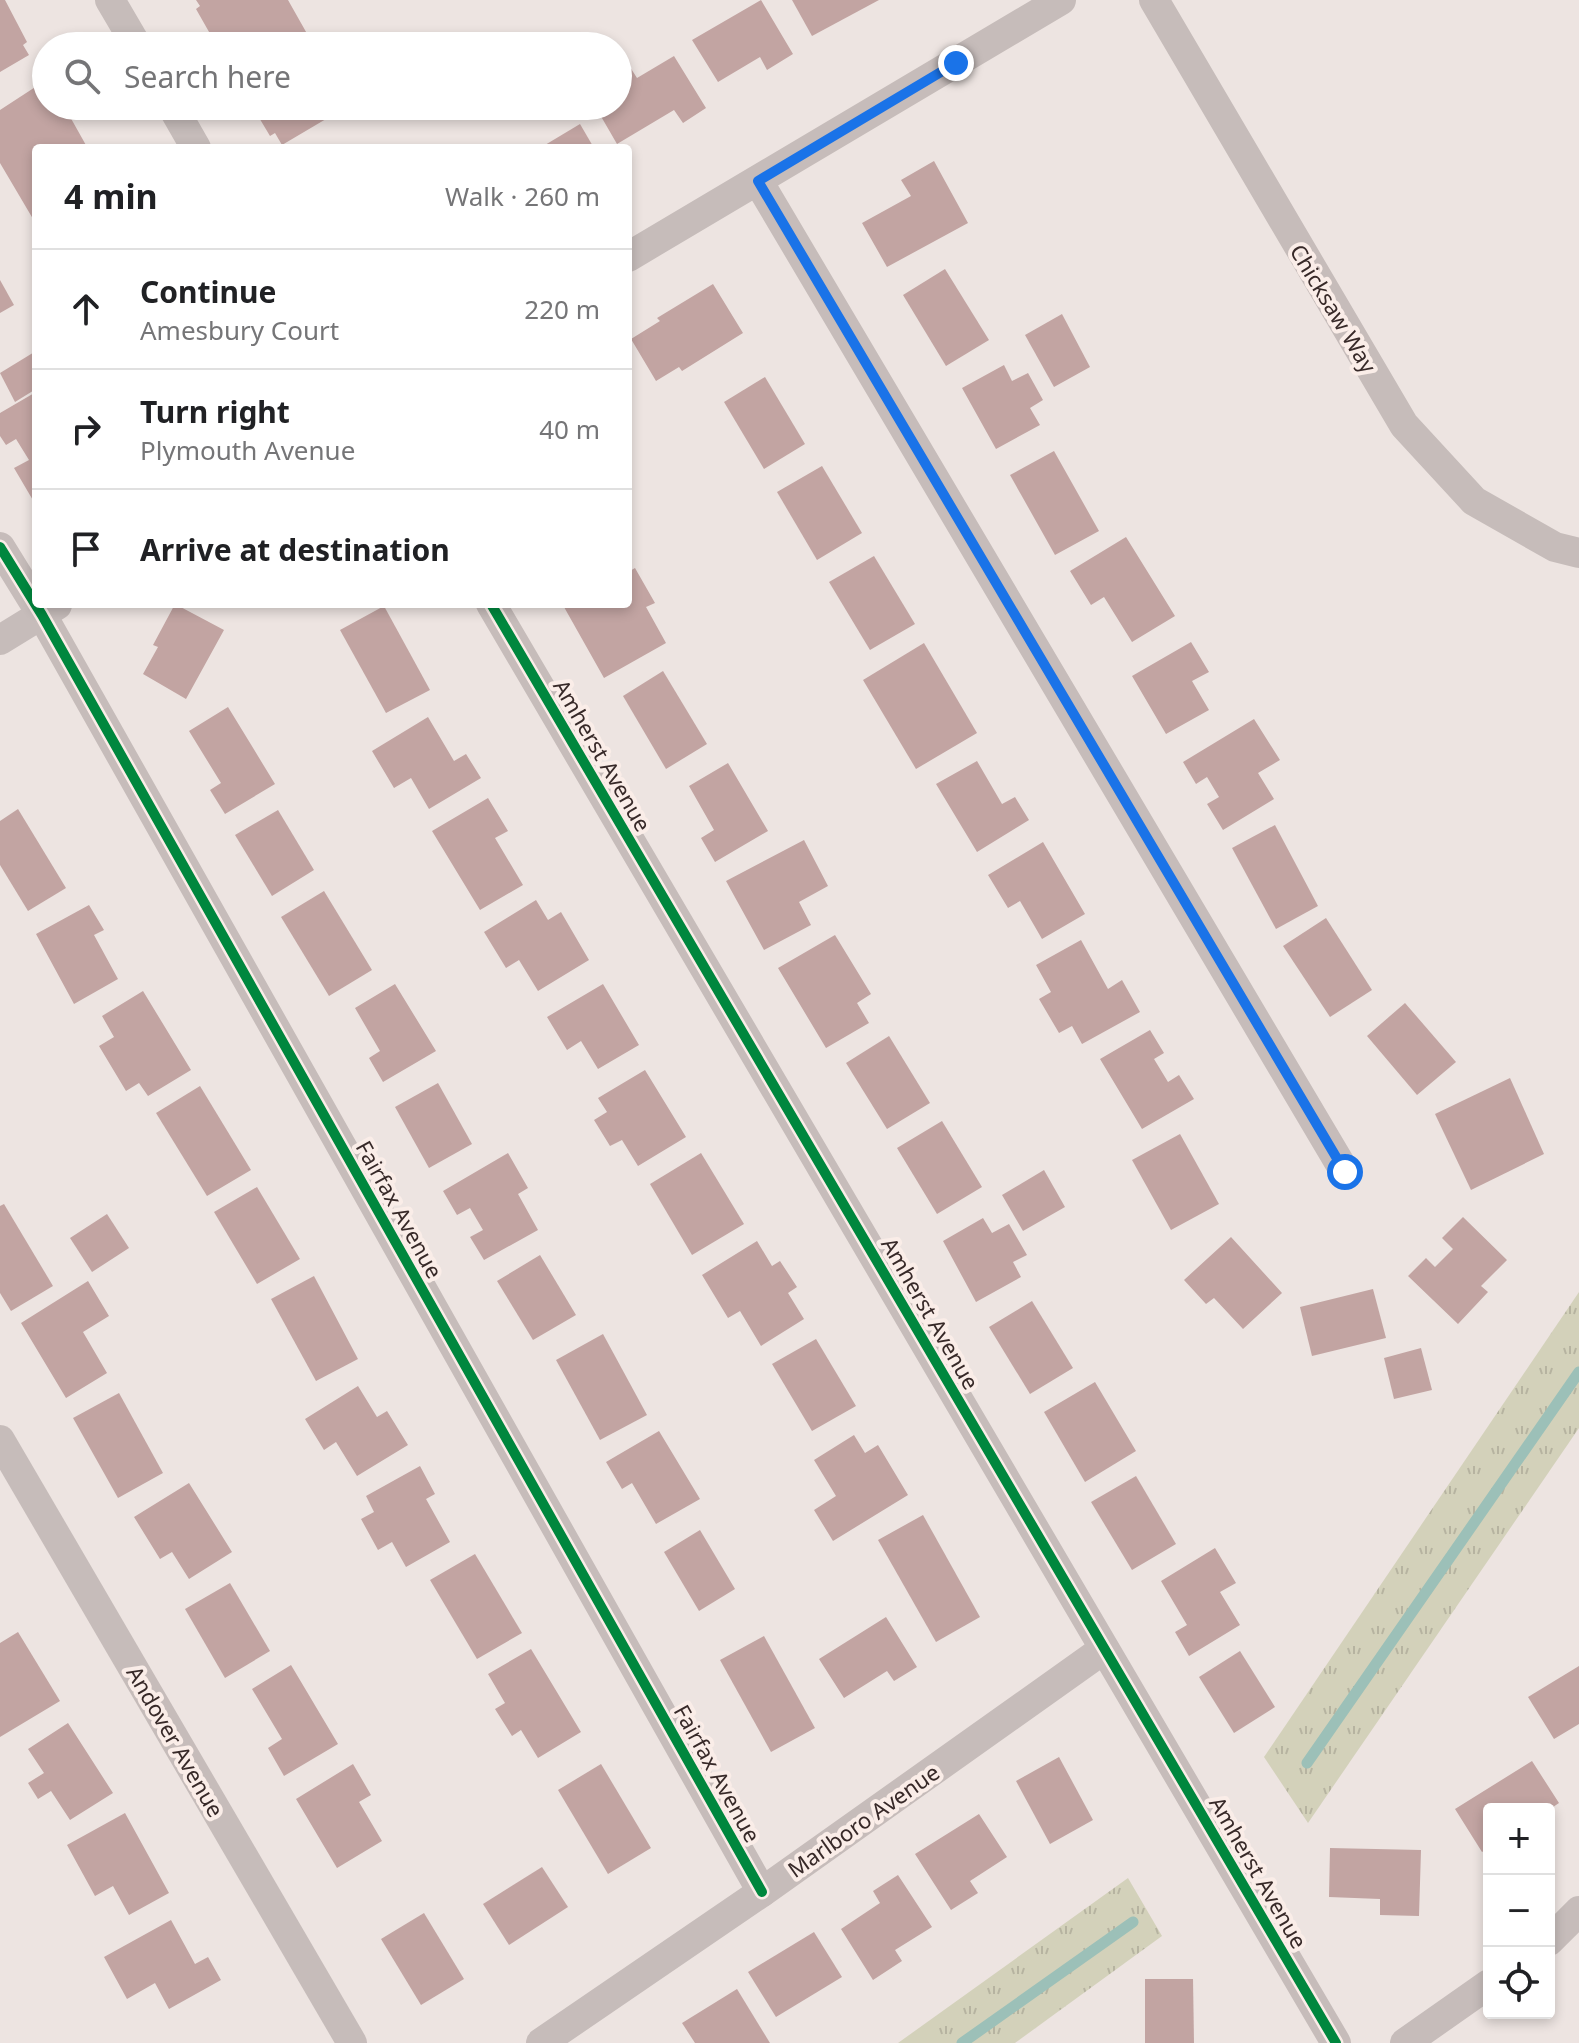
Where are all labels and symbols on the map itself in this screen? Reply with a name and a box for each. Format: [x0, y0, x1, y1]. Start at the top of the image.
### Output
route end [938, 45, 974, 81]
street label: Chicksaw Way [1284, 238, 1385, 379]
street label: Amherst Avenue [547, 673, 659, 837]
street label: Fairfax Avenue [350, 1135, 450, 1283]
route start [1327, 1154, 1363, 1190]
street label: Amherst Avenue [875, 1231, 987, 1395]
street label: Andover Avenue [121, 1660, 231, 1822]
street label: Fairfax Avenue [668, 1699, 768, 1847]
street label: Marlboro Avenue [781, 1756, 945, 1884]
street label: Amherst Avenue [1203, 1790, 1315, 1954]

